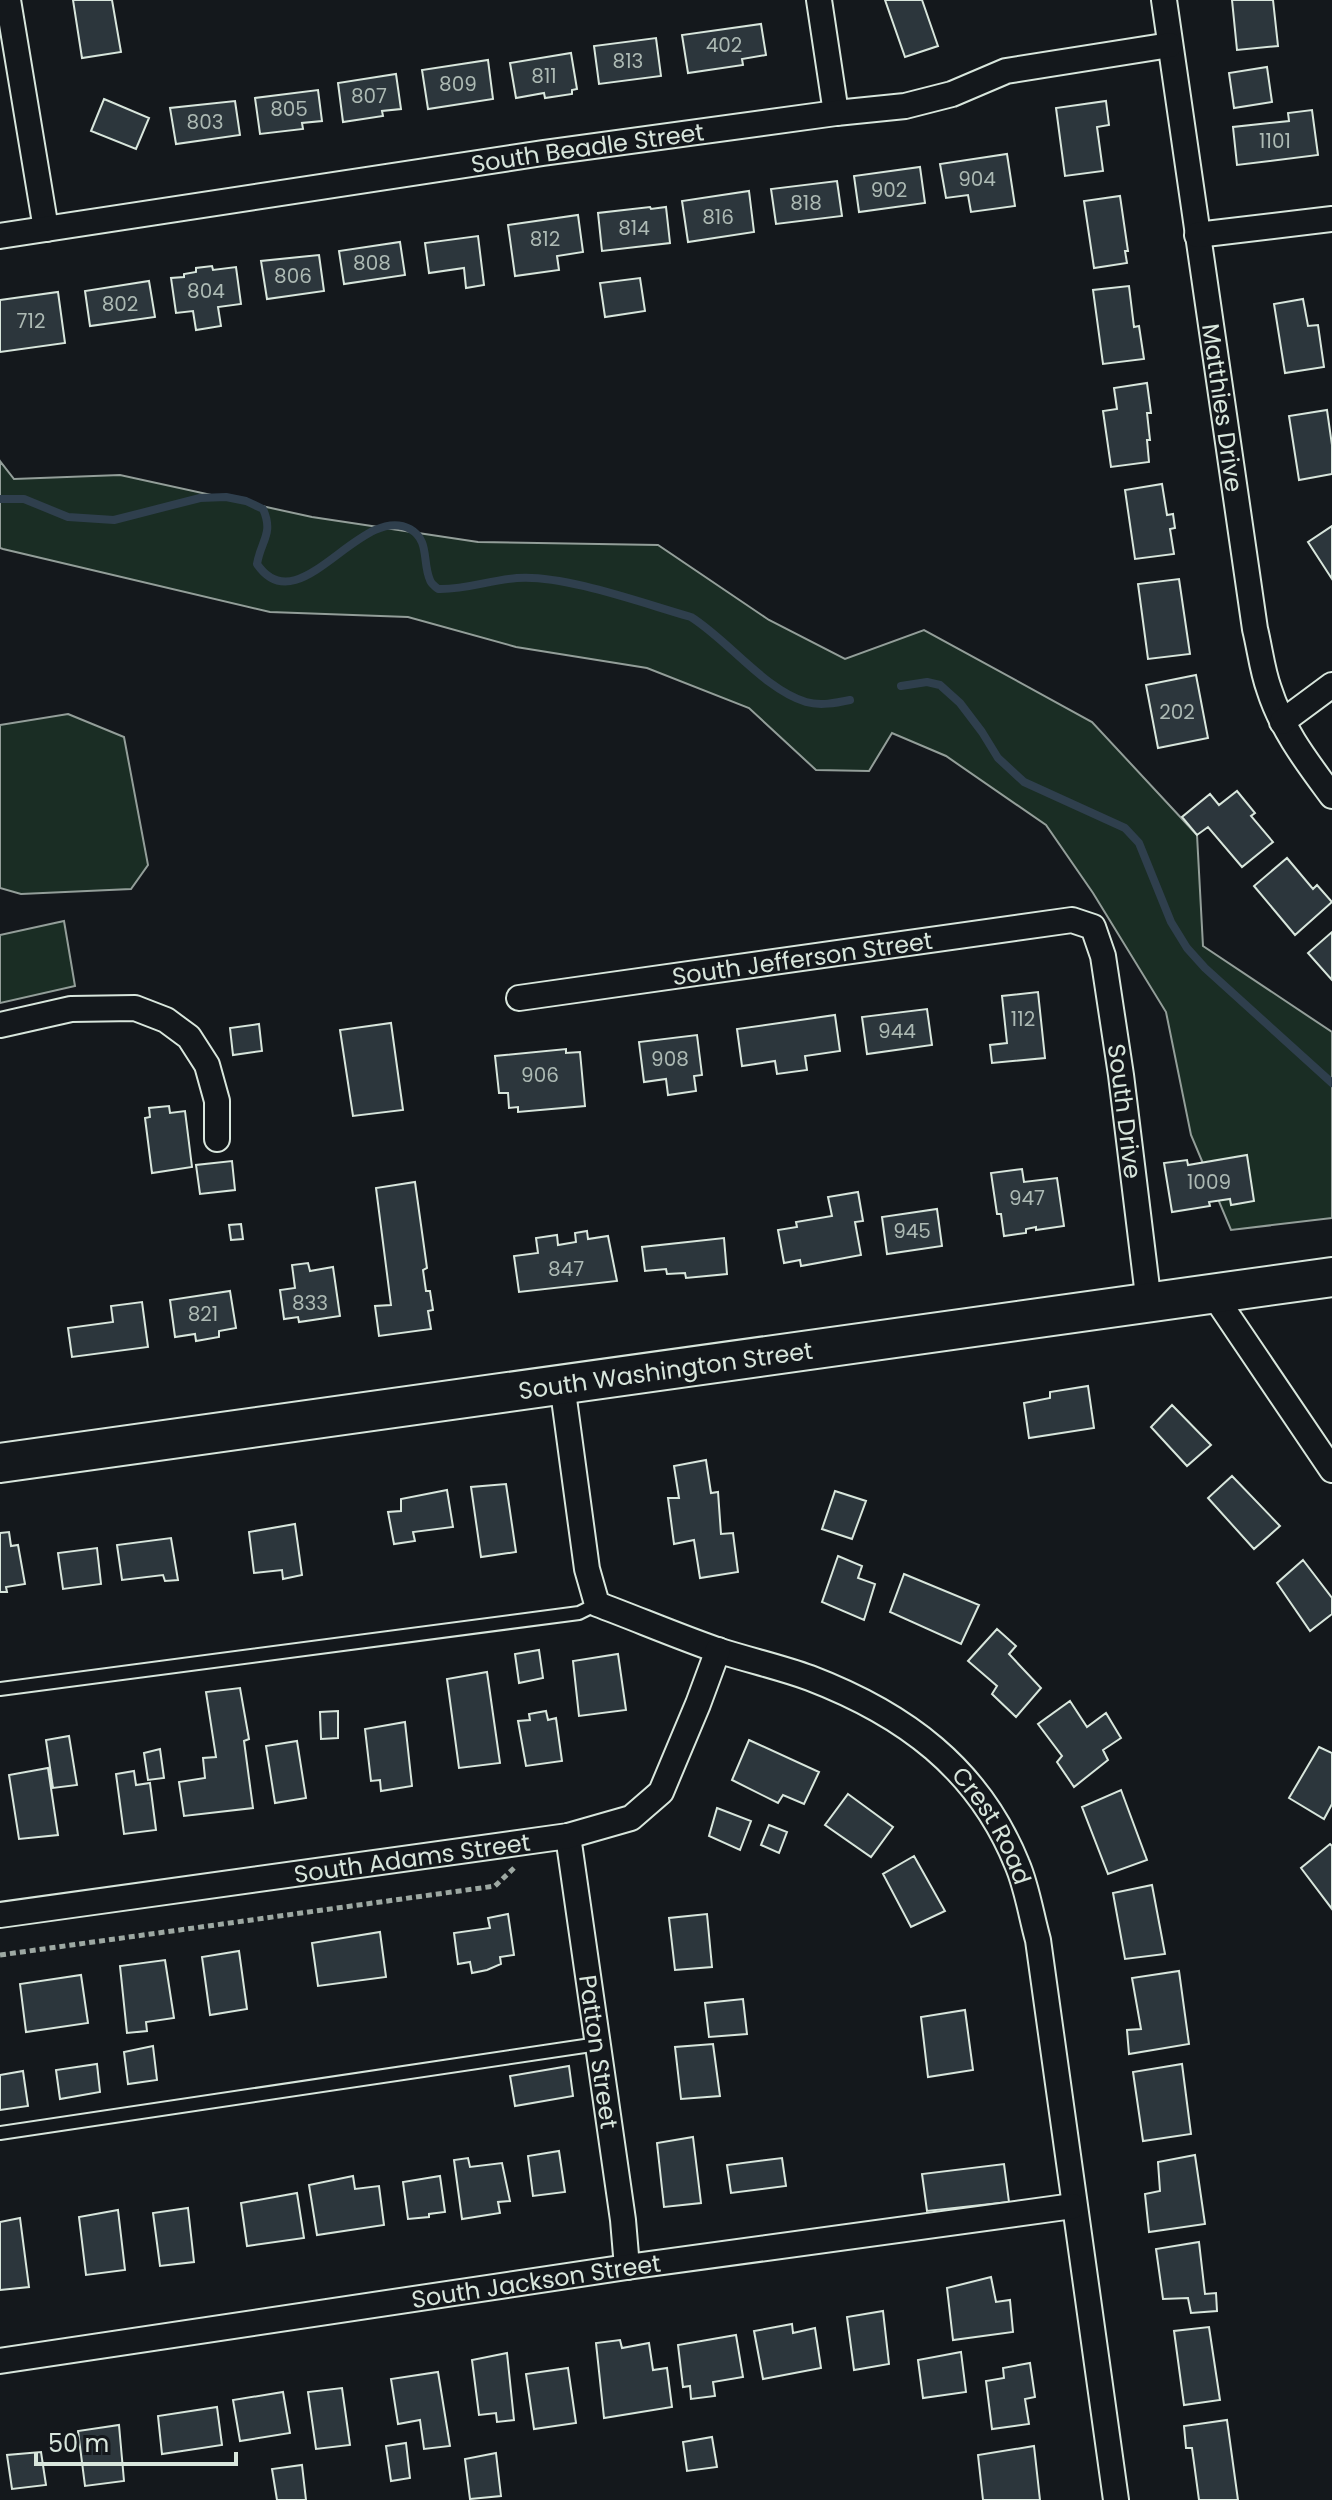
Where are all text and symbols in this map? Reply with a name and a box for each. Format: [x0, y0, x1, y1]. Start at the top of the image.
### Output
house number: 402 [706, 31, 742, 59]
house number: 813 [613, 47, 643, 75]
house number: 811 [531, 62, 557, 90]
house number: 809 [439, 70, 477, 98]
house number: 807 [351, 82, 387, 110]
house number: 805 [270, 95, 308, 123]
house number: 803 [187, 108, 223, 136]
street label: South Beadle Street [469, 115, 706, 180]
house number: 1101 [1259, 127, 1291, 155]
house number: 904 [958, 165, 996, 193]
house number: 902 [871, 176, 907, 204]
house number: 818 [790, 189, 822, 217]
house number: 816 [702, 203, 734, 231]
house number: 814 [618, 214, 650, 242]
house number: 812 [530, 225, 560, 253]
house number: 808 [353, 249, 391, 277]
house number: 806 [274, 262, 312, 290]
house number: 804 [187, 277, 225, 305]
house number: 802 [102, 290, 138, 318]
house number: 712 [17, 307, 45, 335]
street label: Matthies Drive [1195, 321, 1251, 494]
house number: 202 [1159, 698, 1195, 726]
street label: South Jefferson Street [670, 923, 935, 993]
house number: 112 [1011, 1005, 1035, 1033]
house number: 944 [878, 1017, 916, 1045]
street label: South Drive [1100, 1041, 1150, 1180]
house number: 908 [651, 1045, 689, 1073]
house number: 906 [521, 1061, 559, 1089]
house number: 1009 [1187, 1168, 1231, 1196]
house number: 947 [1009, 1184, 1045, 1212]
house number: 945 [893, 1217, 931, 1245]
house number: 847 [548, 1255, 584, 1283]
house number: 833 [292, 1289, 328, 1317]
house number: 821 [188, 1300, 218, 1328]
street label: South Washington Street [516, 1333, 815, 1407]
street label: Crest Road [945, 1759, 1040, 1889]
street label: South Adams Street [292, 1825, 532, 1890]
street label: Patton Street [572, 1973, 626, 2131]
street label: South Jackson Street [409, 2246, 663, 2316]
scale bar [36, 2416, 236, 2466]
text: 50 m [48, 2427, 109, 2460]

